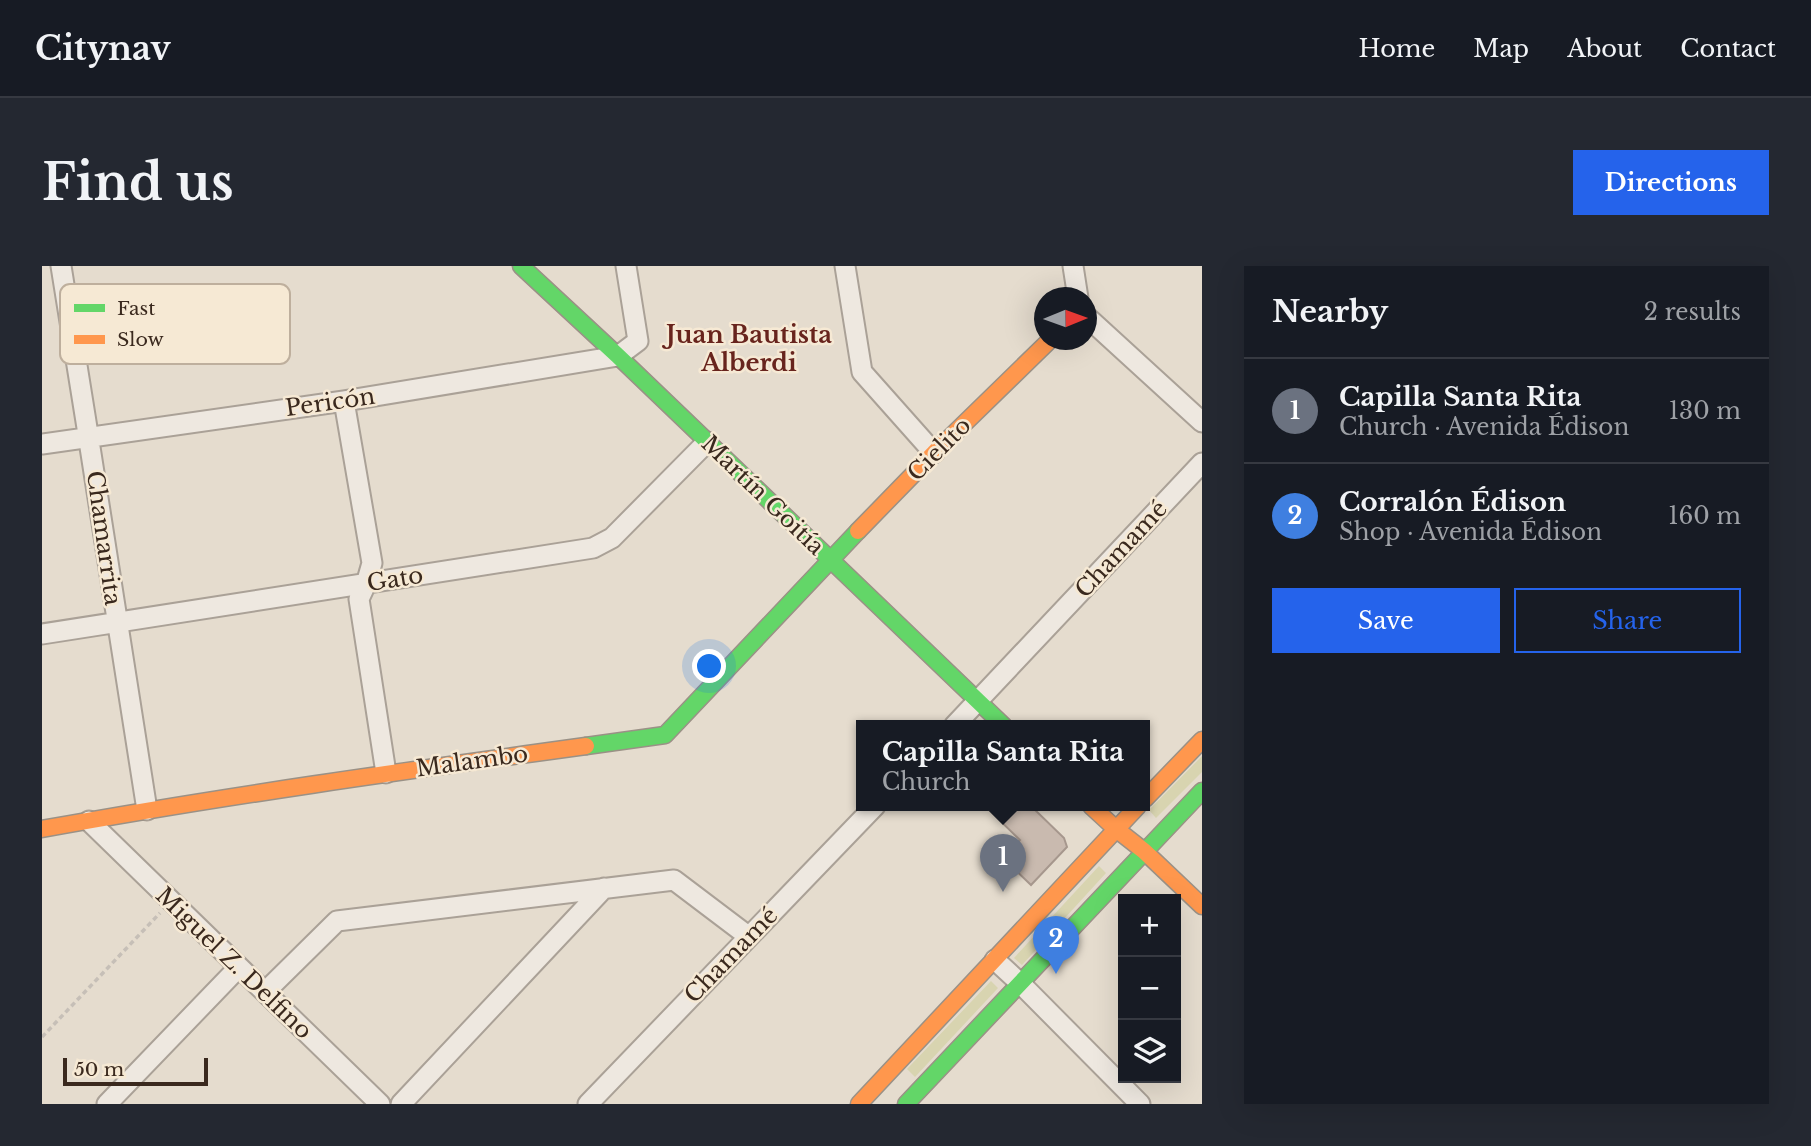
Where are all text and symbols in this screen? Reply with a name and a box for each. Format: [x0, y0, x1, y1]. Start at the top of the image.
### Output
text: Citynav [35, 28, 171, 69]
text: Home [1359, 34, 1435, 63]
text: Map [1473, 34, 1529, 63]
text: About [1567, 34, 1642, 63]
text: Contact [1680, 34, 1776, 63]
button: Directions [1573, 150, 1769, 215]
text: Find us [42, 152, 234, 213]
legend [60, 284, 290, 364]
north arrow [1034, 287, 1097, 350]
text: Nearby [1272, 293, 1388, 330]
text: Fast [117, 297, 156, 320]
text: 2 results [1644, 298, 1741, 326]
district label: Juan Bautista Alberdi [661, 320, 832, 377]
text: Slow [117, 328, 164, 351]
text: Capilla Santa Rita [1339, 381, 1581, 413]
street label: Pericón [283, 382, 377, 422]
text: 1 [1290, 397, 1300, 425]
text: 130 m [1669, 397, 1741, 425]
street label: Cielito [901, 411, 977, 487]
text: Church · Avenida Édison [1339, 413, 1629, 441]
street label: Martín Goitía [696, 429, 830, 561]
street label: Chamarrita [81, 469, 127, 607]
text: Corralón Édison [1339, 486, 1566, 518]
street label: Chamamé [1069, 495, 1173, 603]
text: 2 [1288, 502, 1302, 530]
text: 160 m [1668, 502, 1741, 530]
text: Shop · Avenida Édison [1339, 518, 1602, 546]
street label: Gato [365, 561, 425, 597]
button: Save [1272, 588, 1500, 653]
button: Share [1514, 588, 1741, 653]
your location [692, 649, 726, 683]
popup [856, 720, 1150, 811]
text: Capilla Santa Rita [882, 736, 1124, 768]
street label: Malambo [414, 739, 530, 783]
text: Church [882, 768, 970, 796]
pin: 1 [980, 834, 1026, 892]
street label: Miguel Z. Delfino [150, 881, 318, 1045]
map controls [1118, 894, 1181, 1083]
button: + [1118, 894, 1181, 957]
street label: Chamamé [678, 901, 784, 1009]
pin: 2 [1033, 916, 1079, 974]
button: − [1118, 957, 1181, 1020]
button: layers [1118, 1020, 1181, 1083]
scale bar [63, 1055, 208, 1087]
text: 50 m [74, 1058, 124, 1081]

